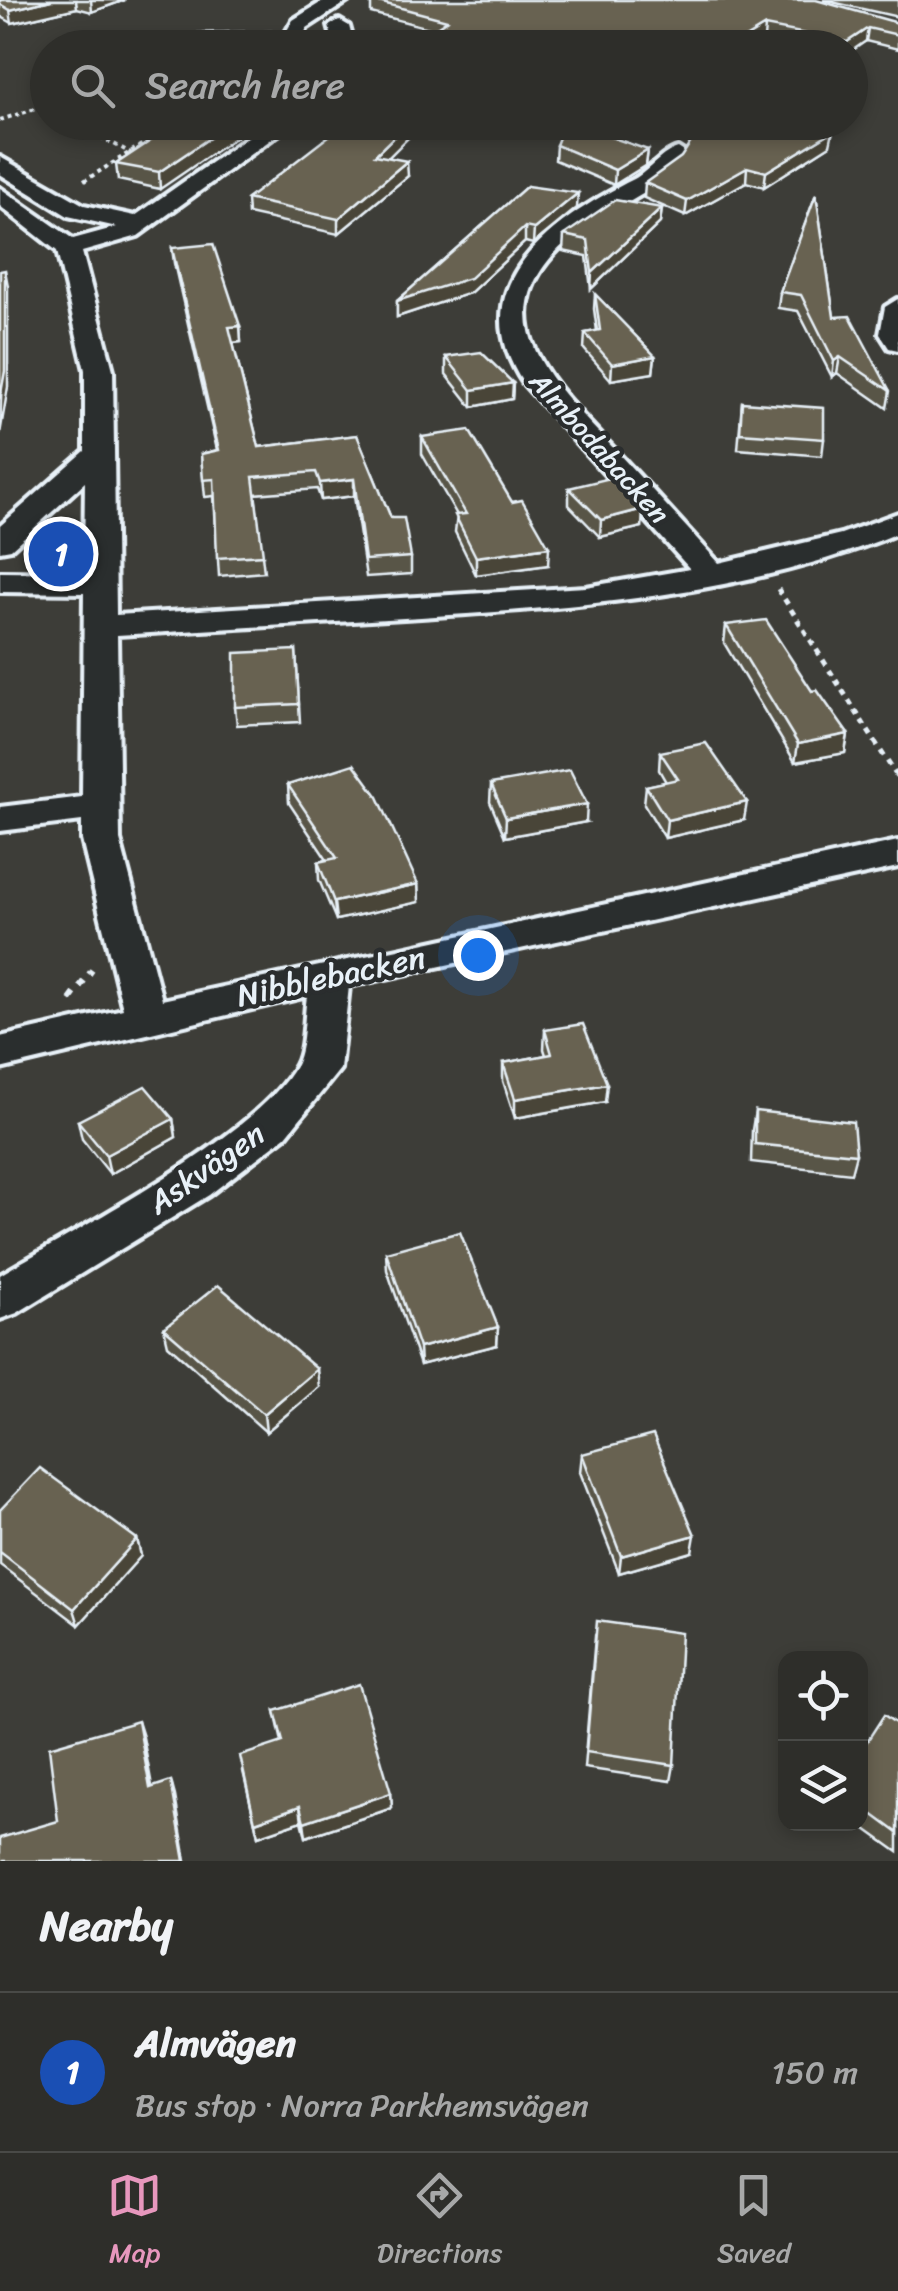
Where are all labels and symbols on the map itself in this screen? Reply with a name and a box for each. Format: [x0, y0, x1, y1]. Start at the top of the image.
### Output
street label: Almbodabacken [516, 358, 682, 536]
pin: 1 [28, 516, 94, 592]
street label: Nibblebacken [232, 929, 431, 1024]
your location [453, 930, 504, 981]
street label: Askvägen [134, 1107, 277, 1231]

